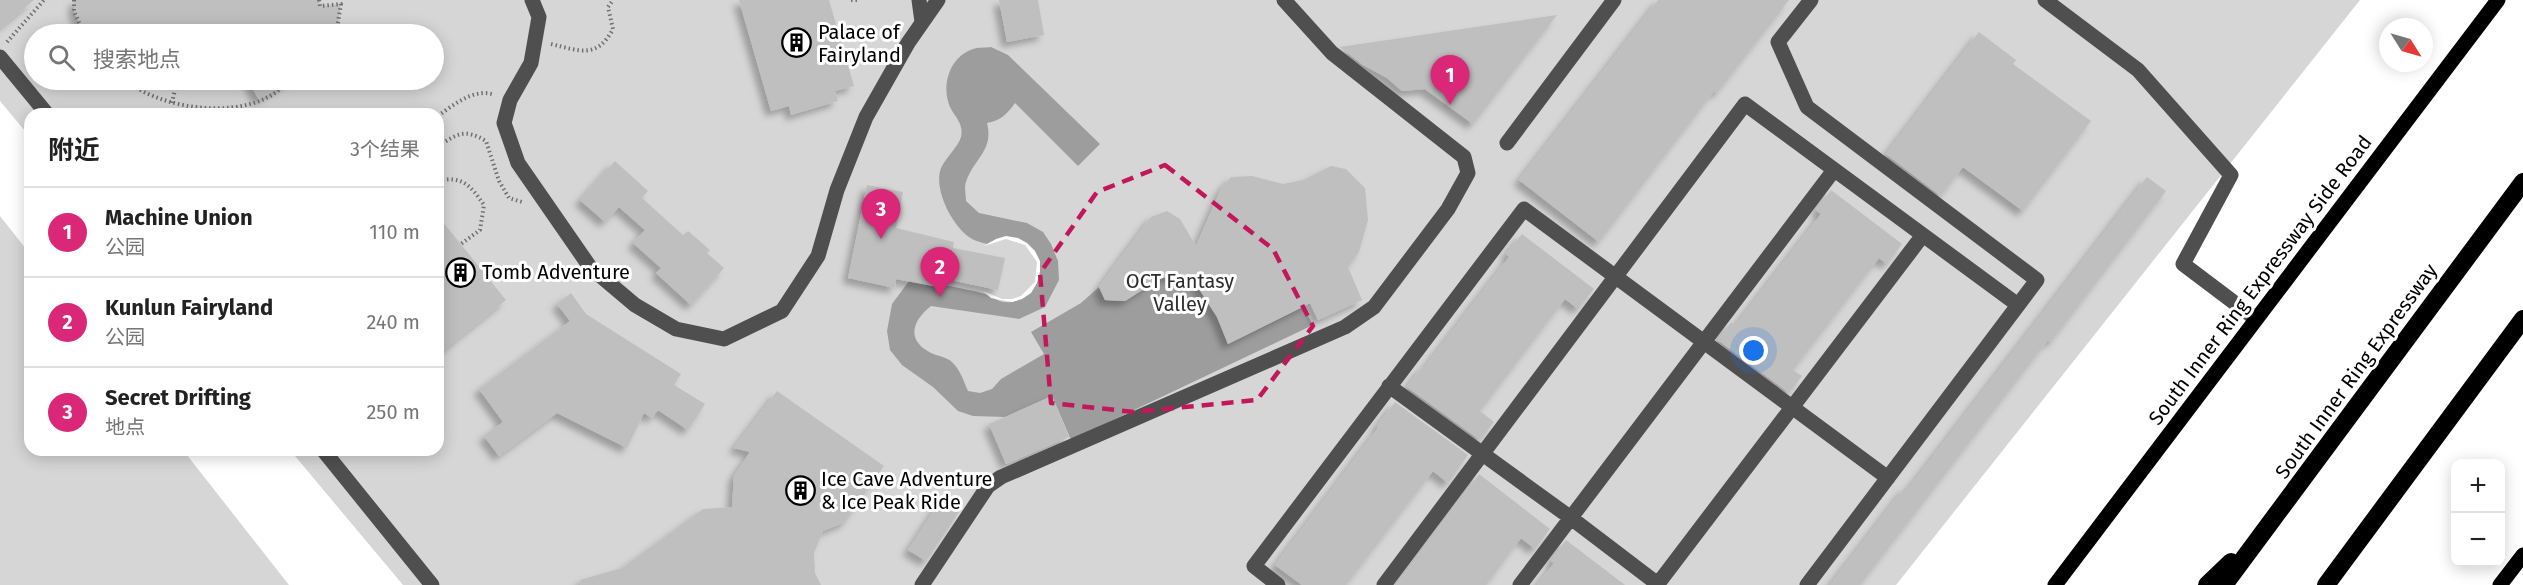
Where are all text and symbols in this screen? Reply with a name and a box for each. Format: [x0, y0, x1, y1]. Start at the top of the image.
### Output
north arrow [2379, 18, 2433, 72]
place label: Palace of Fairyland [818, 20, 901, 67]
search box [24, 24, 444, 90]
building icon: Palace of Fairyland [781, 27, 813, 59]
icon: search [45, 41, 78, 74]
text: 搜索地点 [93, 46, 181, 73]
pin: 1 [1430, 56, 1470, 105]
street label: South Inner Ring Expressway Side Road [2143, 131, 2377, 429]
text: 附近 [48, 135, 100, 166]
text: 3个结果 [350, 137, 420, 161]
pin: 3 [862, 190, 900, 239]
text: Machine Union [105, 204, 253, 231]
text: 1 [63, 220, 72, 244]
text: 110 m [369, 220, 420, 244]
text: 公园 [105, 235, 145, 259]
pin: 2 [920, 248, 960, 297]
building icon: Tomb Adventure [445, 256, 477, 288]
street label: South Inner Ring Expressway [2270, 259, 2442, 483]
place label: Tomb Adventure [482, 260, 630, 284]
park label: OCT Fantasy Valley [1126, 269, 1234, 316]
text: Kunlun Fairyland [105, 294, 273, 321]
text: 2 [62, 310, 73, 334]
text: 240 m [366, 310, 420, 334]
text: 公园 [105, 325, 145, 349]
your location [1739, 336, 1768, 365]
text: Secret Drifting [105, 384, 251, 411]
text: 3 [62, 400, 73, 424]
text: 250 m [366, 400, 420, 424]
text: 地点 [105, 415, 145, 439]
map controls [2451, 459, 2505, 567]
button: + [2451, 459, 2505, 513]
place label: Ice Cave Adventure & Ice Peak Ride [821, 467, 992, 514]
building icon: Ice Cave Adventure & Ice Peak Ride [784, 475, 816, 507]
button: − [2451, 513, 2505, 567]

